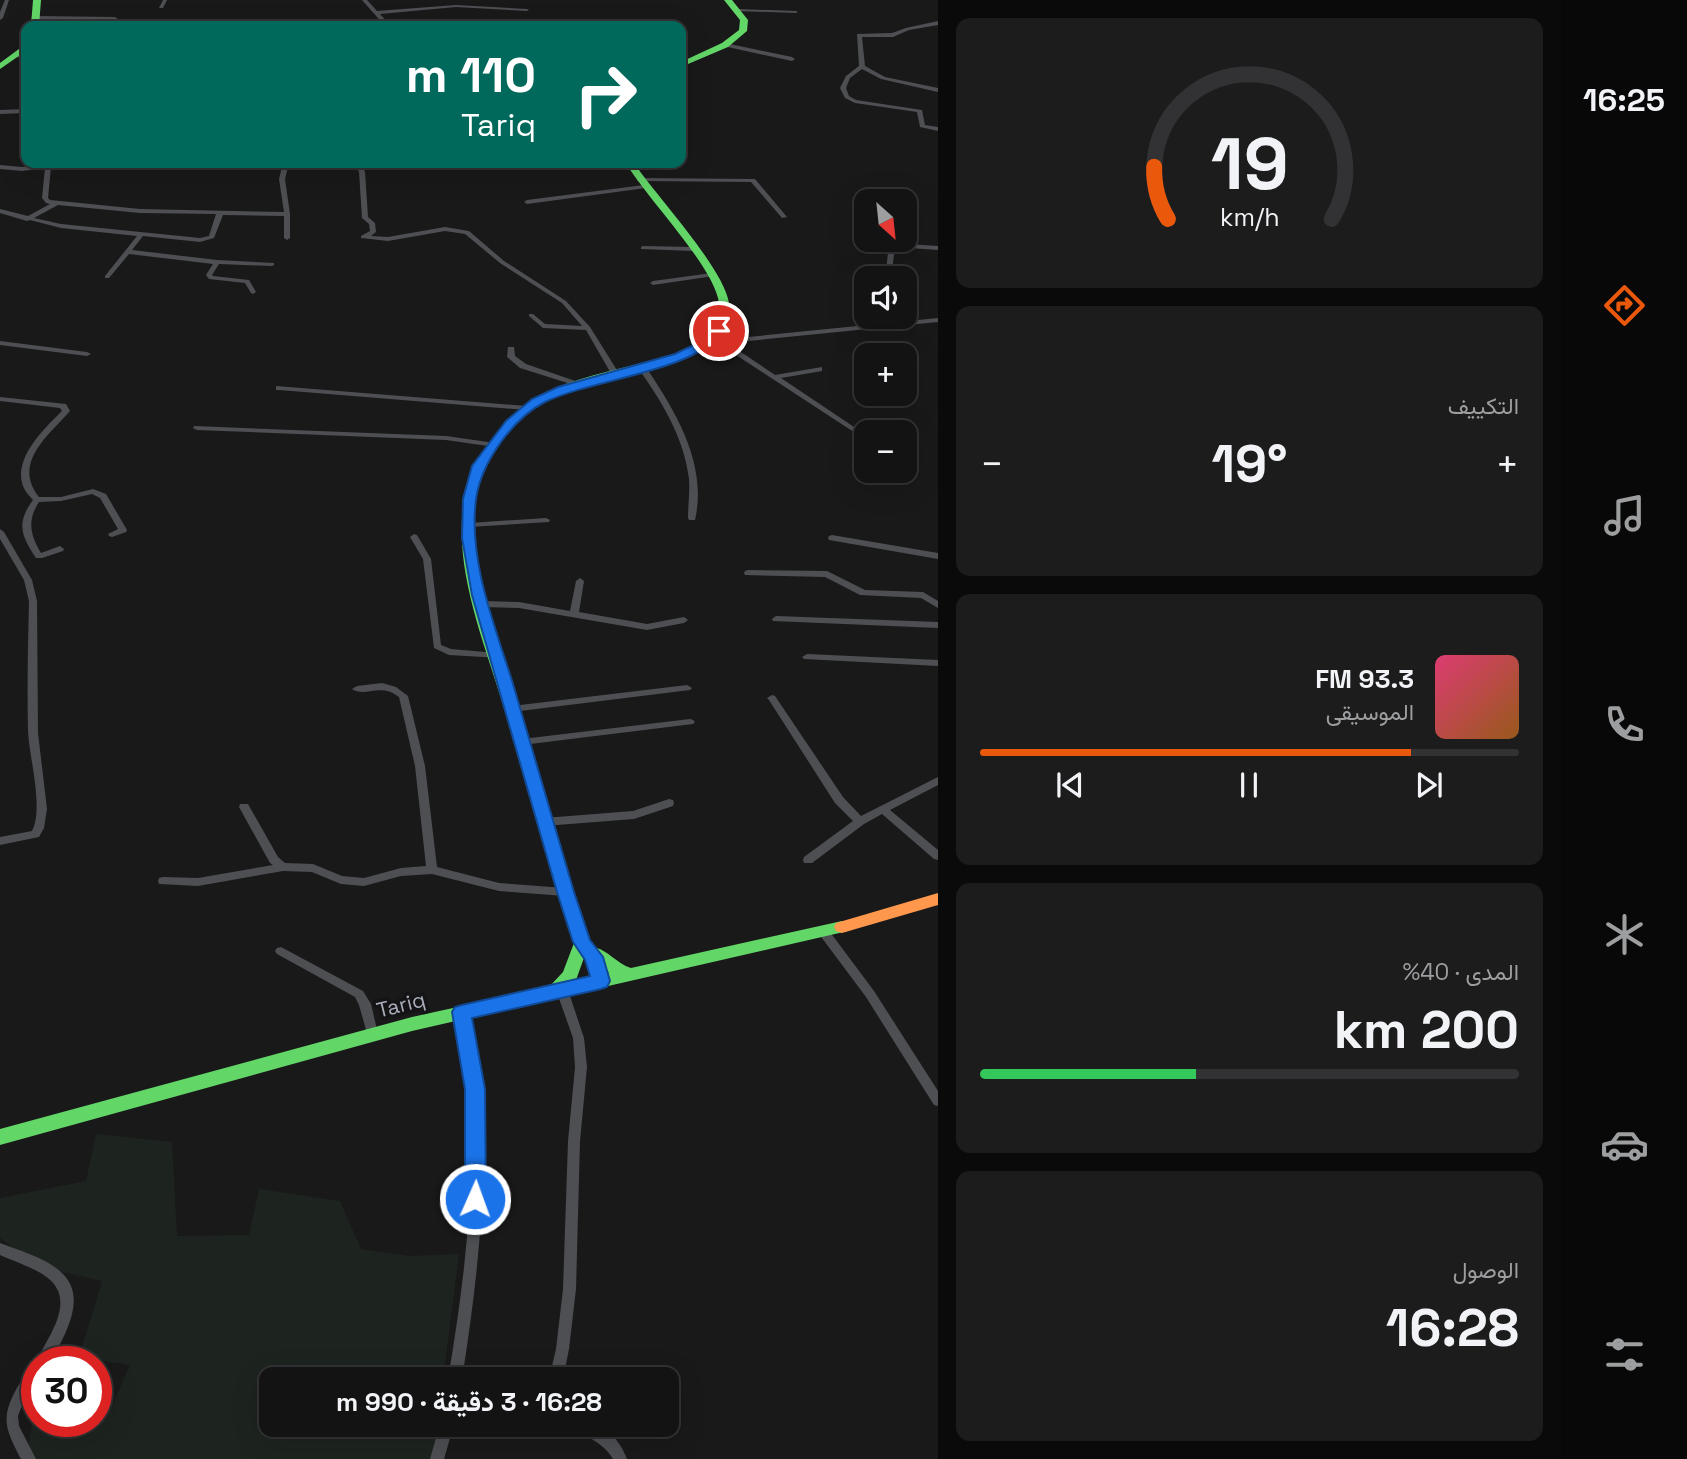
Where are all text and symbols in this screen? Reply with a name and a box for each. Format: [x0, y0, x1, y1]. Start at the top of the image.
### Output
text: 110 m [406, 44, 536, 106]
icon: right [560, 49, 651, 140]
text: 16:25 [1583, 80, 1665, 120]
text: Tariq [461, 105, 536, 145]
text: 19 [1211, 117, 1288, 210]
north arrow [854, 189, 917, 252]
map controls [854, 189, 917, 483]
text: km/h [1220, 201, 1279, 233]
button: sound [854, 266, 917, 329]
icon: directions [1600, 281, 1649, 330]
pin [689, 301, 749, 361]
icon: arrive [700, 312, 738, 350]
button: + [854, 343, 917, 406]
text: التكييف [1448, 391, 1519, 421]
button: − [854, 420, 917, 483]
text: 19° [1211, 431, 1288, 497]
text: − [980, 440, 1004, 488]
text: + [1495, 440, 1519, 488]
icon: music [1600, 491, 1649, 540]
text: 93.3 FM [1315, 662, 1414, 696]
text: الموسيقى [1326, 697, 1414, 727]
icon: phone [1600, 700, 1649, 749]
icon: previous [1051, 766, 1089, 804]
icon: pause [1230, 766, 1268, 804]
icon: next [1410, 766, 1448, 804]
icon: climate [1600, 910, 1649, 959]
text: المدى · 40% [1402, 957, 1519, 987]
street label: Tariq [374, 985, 428, 1024]
text: 200 km [1334, 997, 1519, 1063]
icon: car [1600, 1120, 1649, 1169]
position arrow [438, 1162, 512, 1236]
text: الوصول [1453, 1255, 1519, 1285]
text: 16:28 [1386, 1295, 1519, 1361]
icon: filters [1600, 1330, 1649, 1379]
speed limit sign: 30 [21, 1346, 112, 1437]
text: 16:28 · 3 دقيقة · 990 m [336, 1385, 602, 1419]

